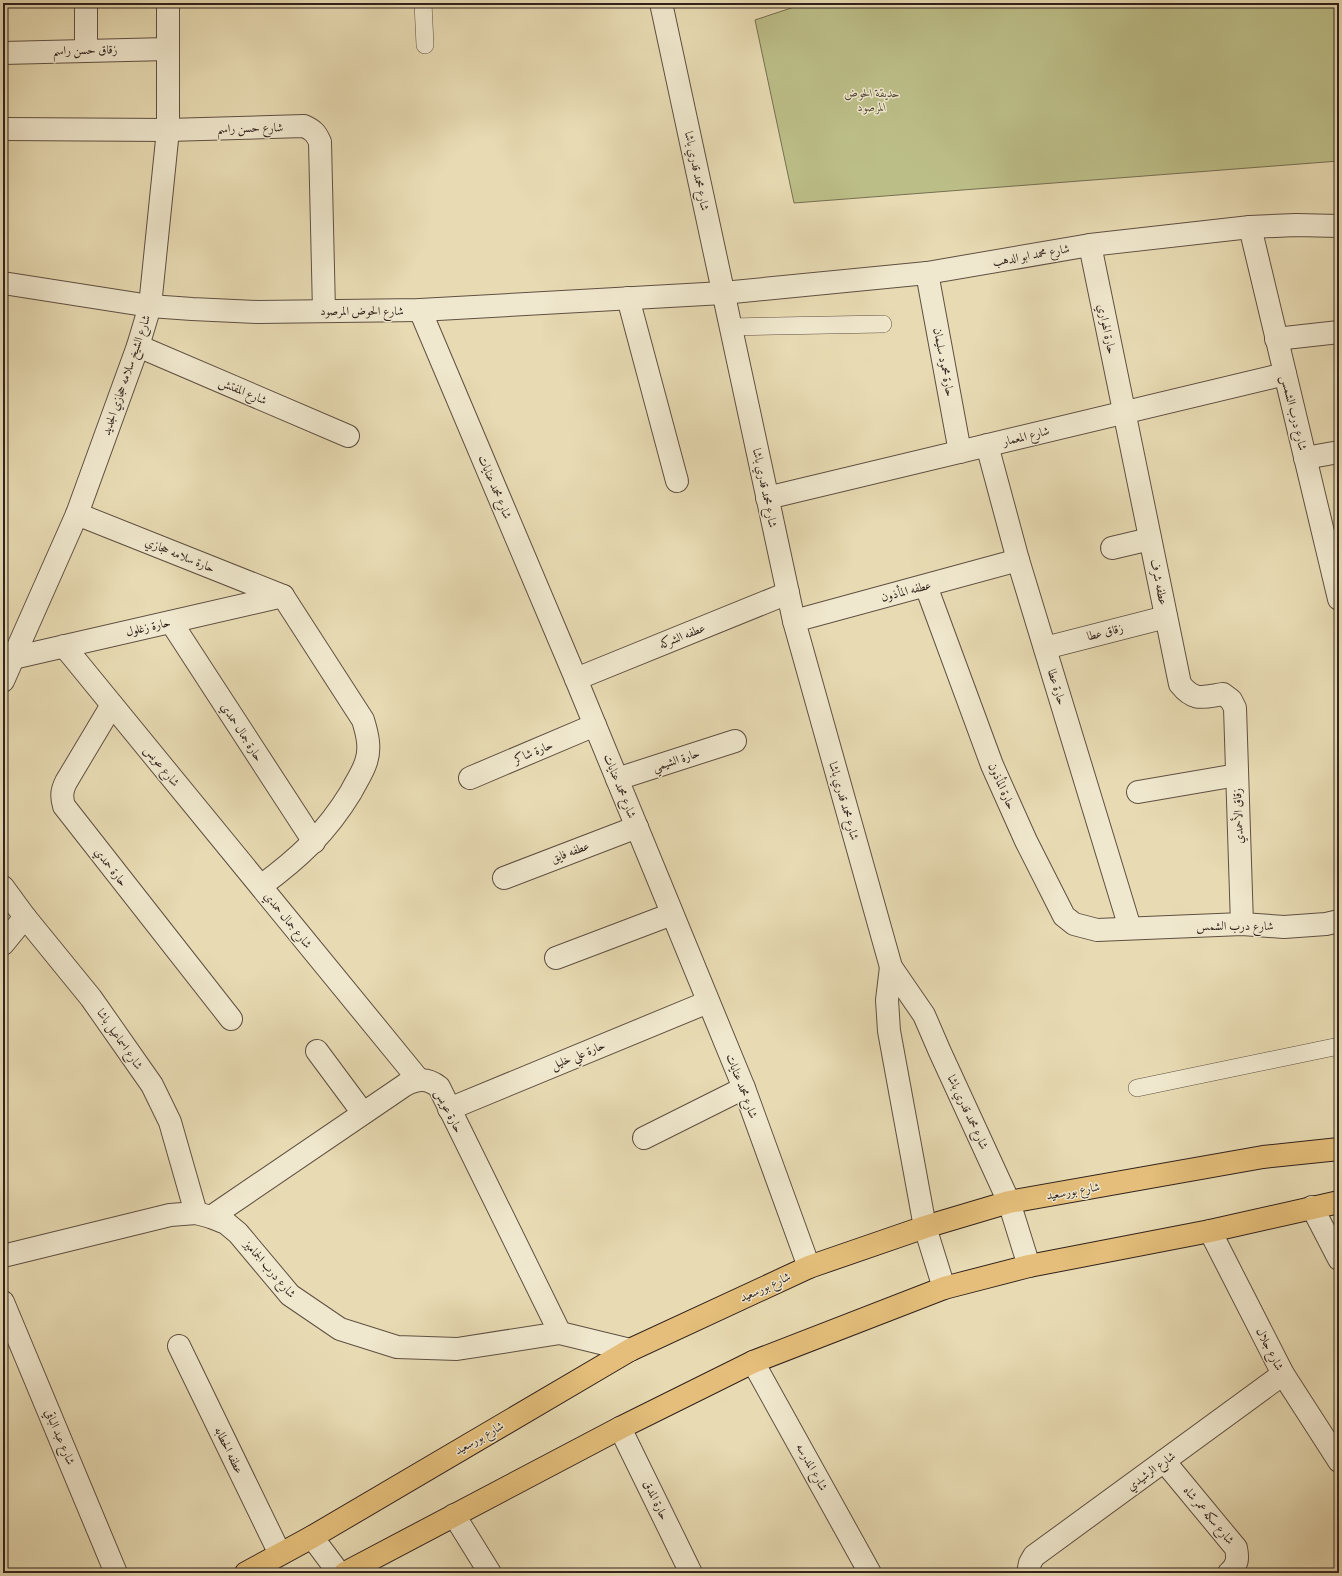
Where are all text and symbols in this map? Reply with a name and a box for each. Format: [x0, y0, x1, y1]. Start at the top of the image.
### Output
street label: زقاق حسن راسم [52, 42, 118, 63]
park label: حديقة الحوض المرصود [844, 86, 900, 115]
street label: شارع حسن راسم [217, 120, 284, 141]
street label: شارع محمد قدري باشا [678, 130, 712, 213]
street label: شارع محمد ابو الدهب [991, 241, 1072, 273]
street label: حارة الهواري [1092, 303, 1119, 356]
street label: شارع الحوض المرصود [320, 304, 404, 322]
street label: شارع الشيخ سلامه حجازي الجديد [99, 313, 157, 438]
street label: حارة محمود سليمان [929, 326, 958, 398]
street label: شارع درب الشمس [1274, 374, 1310, 453]
street label: شارع المفتش [215, 375, 269, 411]
street label: شارع المعمار [1000, 423, 1052, 453]
street label: شارع محمد قدري باشا [746, 447, 780, 530]
street label: شارع محمد عنايات [472, 453, 515, 523]
street label: حارة سلامه حجازي [142, 535, 217, 578]
street label: عطفه شرف [1146, 558, 1171, 607]
street label: عطفه المأذون [879, 577, 933, 605]
street label: حارة زغلول [124, 615, 172, 639]
street label: عطفه الشركه [657, 619, 708, 653]
street label: زقاق عطا [1085, 621, 1125, 643]
street label: حارة عطا [1045, 667, 1069, 707]
street label: حارة جمال حمدي [215, 700, 266, 765]
street label: حارة شاكر [509, 737, 555, 768]
street label: شارع عويس [138, 743, 183, 792]
street label: حارة الشيمي [651, 746, 703, 779]
street label: شارع محمد عنايات [597, 752, 639, 822]
street label: شارع محمد قدري باشا [822, 760, 862, 843]
street label: حارة المأذون [985, 760, 1019, 812]
street label: زقاق الأحمدي [1228, 788, 1249, 844]
street label: عطفه فايق [549, 838, 592, 867]
street label: حارة حمدي [89, 845, 130, 891]
street label: شارع جمال حمدي [258, 889, 315, 954]
street label: شارع درب الشمس [1196, 919, 1274, 937]
street label: شارع اسماعيل باشا [91, 1006, 146, 1074]
street label: حارة علي خليل [549, 1038, 609, 1077]
street label: شارع محمد عنايات [720, 1052, 761, 1122]
street label: شارع محمد قدري باشا [941, 1072, 991, 1153]
street label: حارة عويس [430, 1087, 466, 1136]
street label: شارع بورسعيد [1045, 1179, 1102, 1207]
street label: شارع درب الجماميز [237, 1236, 299, 1303]
street label: شارع بورسعيد [737, 1269, 794, 1308]
street label: شارع جلال [1250, 1325, 1287, 1375]
street label: شارع عبد الباقي [38, 1407, 78, 1469]
street label: شارع بورسعيد [452, 1418, 508, 1461]
street label: عطفه الحطابه [212, 1424, 246, 1476]
street label: شارع المدرسه [790, 1441, 831, 1495]
street label: شارع الرشيدي [1124, 1449, 1181, 1497]
street label: حارة المدق [640, 1478, 672, 1522]
street label: شارع سكه عمر شاه [1178, 1483, 1237, 1550]

